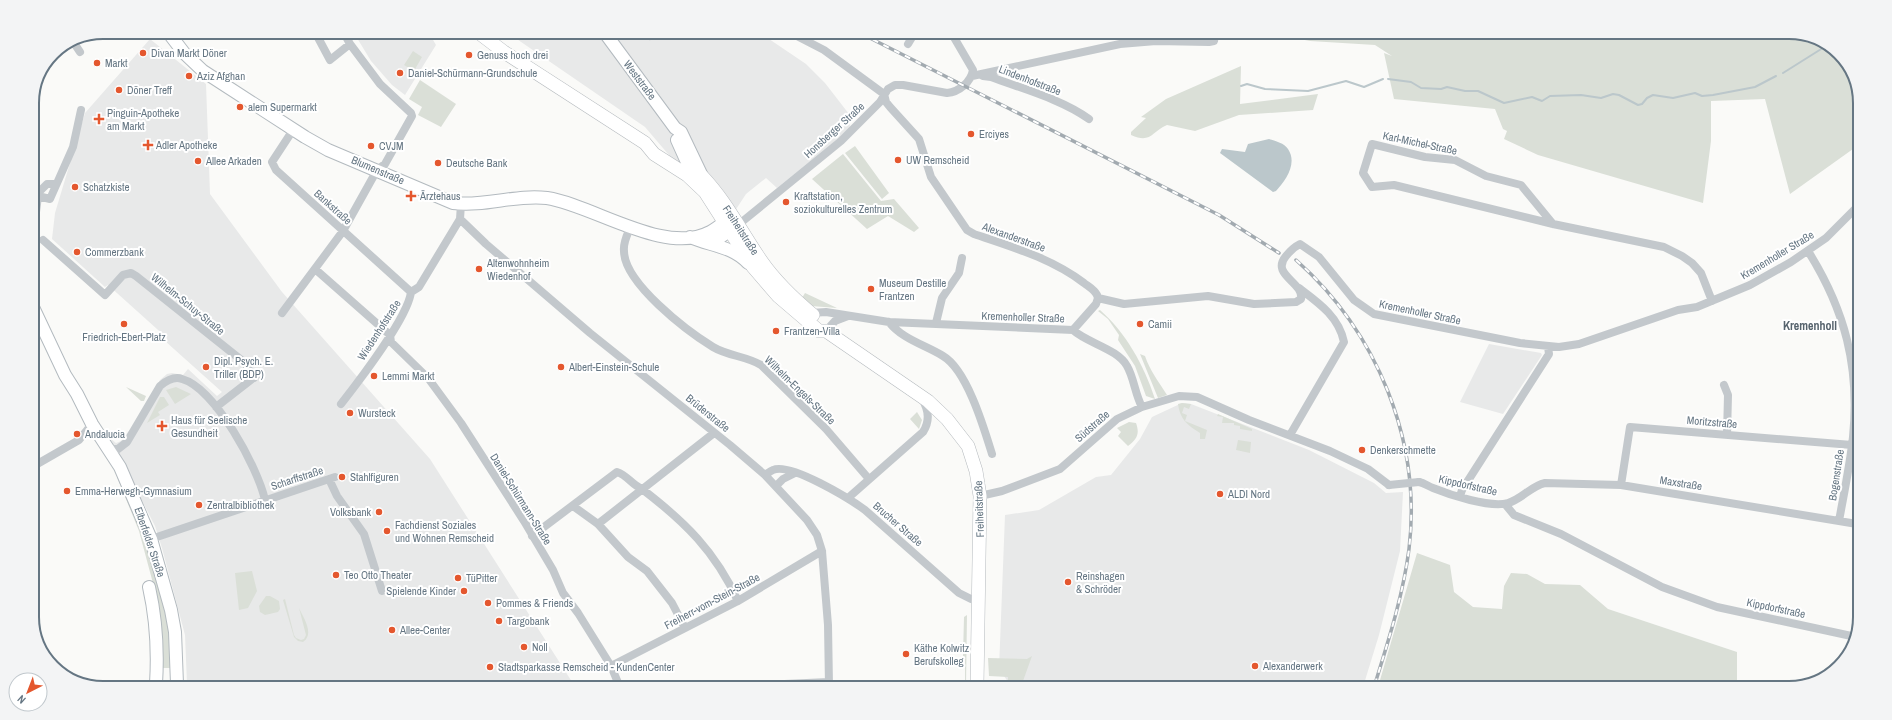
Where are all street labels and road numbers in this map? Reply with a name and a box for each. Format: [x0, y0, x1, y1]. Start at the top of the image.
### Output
street label: Weststraße [621, 57, 659, 103]
street label: Lindenhofstraße [997, 62, 1063, 98]
street label: Honsberger Straße [801, 99, 867, 161]
street label: Karl-Michel-Straße [1382, 128, 1458, 158]
street label: Blumenstraße [349, 153, 407, 187]
street label: Bankstraße [311, 186, 355, 228]
street label: Freiheitstraße [720, 202, 762, 258]
street label: Alexanderstraße [980, 219, 1047, 255]
street label: Kremenholler Straße [1738, 228, 1816, 282]
street label: Wilhelm-Schuy-Straße [148, 270, 228, 338]
street label: Wiedenhofstraße [354, 297, 404, 363]
street label: Kremenholler Straße [1378, 297, 1462, 327]
street label: Kremenholler Straße [981, 309, 1065, 325]
street label: Wilhelm-Engels-Straße [762, 353, 838, 427]
street label: Brüderstraße [683, 391, 733, 435]
street label: Südstraße [1072, 407, 1112, 445]
street label: Moritzstraße [1686, 413, 1738, 431]
street label: Bogenstraße [1825, 448, 1847, 502]
street label: Daniel-Schürmann-Straße [487, 451, 555, 547]
street label: Scharffstraße [269, 463, 325, 493]
street label: Kippdorfstraße [1437, 471, 1499, 499]
street label: Maxstraße [1659, 473, 1703, 493]
street label: Freiheitstraße [971, 480, 987, 538]
street label: Brucher Straße [870, 499, 926, 549]
street label: Elberfelder Straße [131, 505, 169, 579]
street label: Freiherr-vom-Stein-Straße [662, 570, 762, 632]
street label: Kippdorfstraße [1745, 595, 1807, 621]

